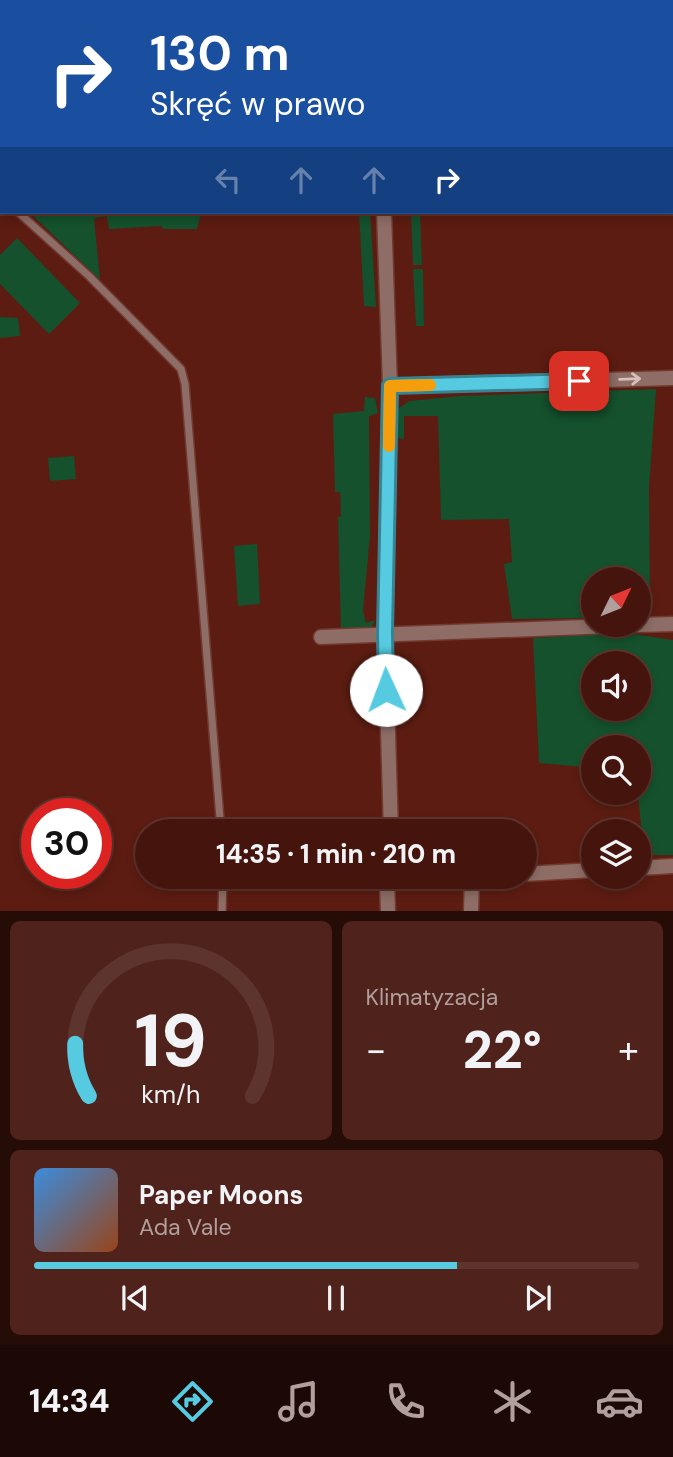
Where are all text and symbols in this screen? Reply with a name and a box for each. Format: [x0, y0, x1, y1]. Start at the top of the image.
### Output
text: 130 m [150, 21, 290, 85]
icon: right [35, 28, 126, 119]
text: Skręć w prawo [150, 83, 366, 125]
icon: left [209, 161, 247, 199]
icon: ahead [282, 161, 320, 199]
icon: ahead [355, 161, 393, 199]
icon: right [428, 161, 466, 199]
pin [549, 351, 609, 411]
icon: arrive [560, 362, 598, 400]
one-way arrow [618, 373, 641, 386]
north arrow [581, 567, 651, 637]
map controls [581, 567, 651, 889]
button: sound [581, 651, 651, 721]
position arrow [349, 653, 423, 727]
button: search [581, 735, 651, 805]
speed limit sign: 30 [21, 798, 112, 889]
button: layers [581, 819, 651, 889]
text: 14:35 · 1 min · 210 m [216, 837, 456, 871]
text: Klimatyzacja [366, 982, 498, 1012]
text: 19 [134, 995, 207, 1090]
text: 22° [463, 1016, 542, 1084]
text: − [366, 1025, 386, 1075]
text: + [618, 1025, 639, 1075]
text: km/h [141, 1078, 200, 1111]
text: Paper Moons [139, 1178, 303, 1212]
text: Ada Vale [139, 1212, 232, 1242]
icon: previous [116, 1279, 154, 1317]
icon: pause [317, 1279, 355, 1317]
icon: next [519, 1279, 557, 1317]
icon: directions [168, 1377, 217, 1426]
icon: music [274, 1377, 323, 1426]
icon: phone [381, 1377, 430, 1426]
icon: climate [488, 1377, 537, 1426]
icon: car [595, 1377, 644, 1426]
text: 14:34 [29, 1380, 110, 1422]

